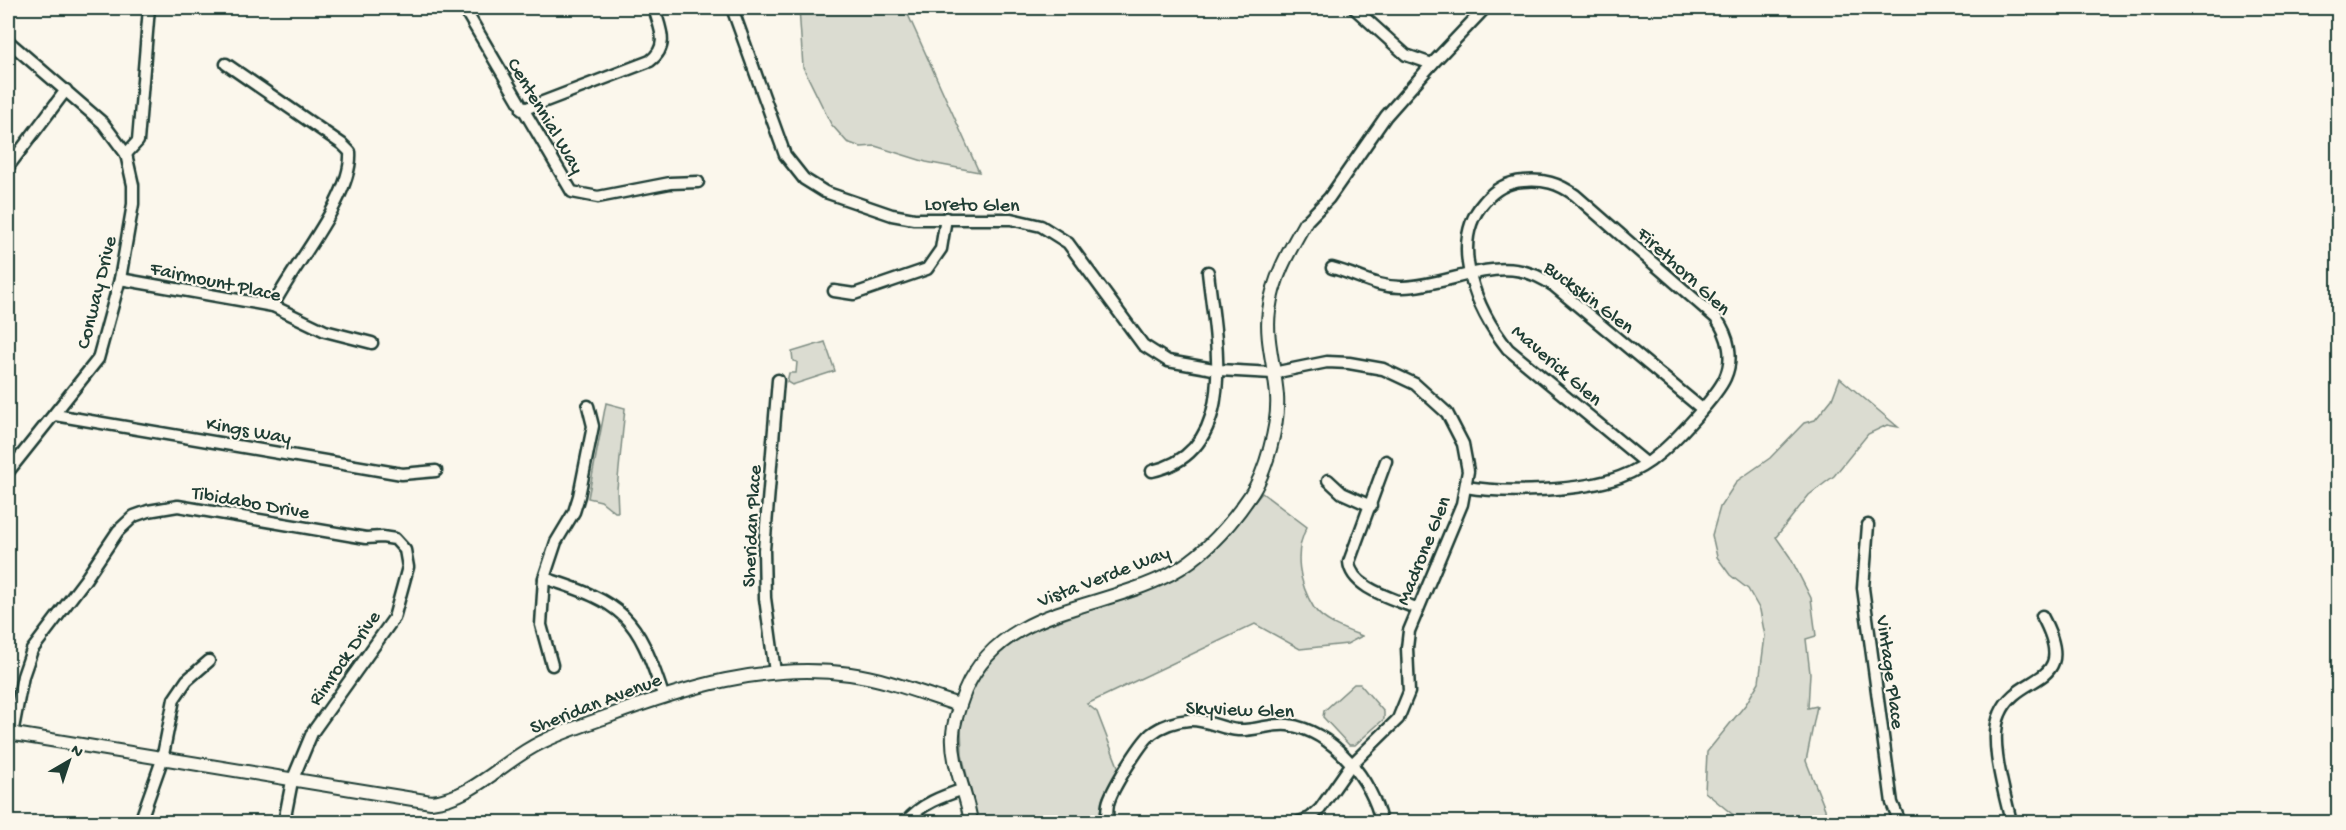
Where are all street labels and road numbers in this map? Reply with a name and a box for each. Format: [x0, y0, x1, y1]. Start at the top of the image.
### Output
street label: Centennial Way [500, 55, 588, 179]
street label: Loreto Glen [924, 194, 1020, 219]
street label: Firethorn Glen [1630, 223, 1734, 322]
street label: Conway Drive [73, 233, 124, 352]
street label: Buckskin Glen [1537, 257, 1638, 340]
street label: Fairmount Place [147, 258, 283, 309]
street label: Maverick Glen [1506, 321, 1606, 413]
street label: Kings Way [204, 414, 293, 451]
street label: Sheridan Place [739, 464, 768, 588]
street label: Tibidabo Drive [189, 483, 312, 526]
street label: Madrone Glen [1393, 493, 1458, 609]
street label: Vista Verde Way [1034, 542, 1174, 614]
street label: Rimrock Drive [305, 607, 387, 711]
street label: Vintage Place [1869, 613, 1908, 731]
street label: Sheridan Avenue [527, 669, 666, 741]
street label: Skyview Glen [1185, 698, 1295, 725]

